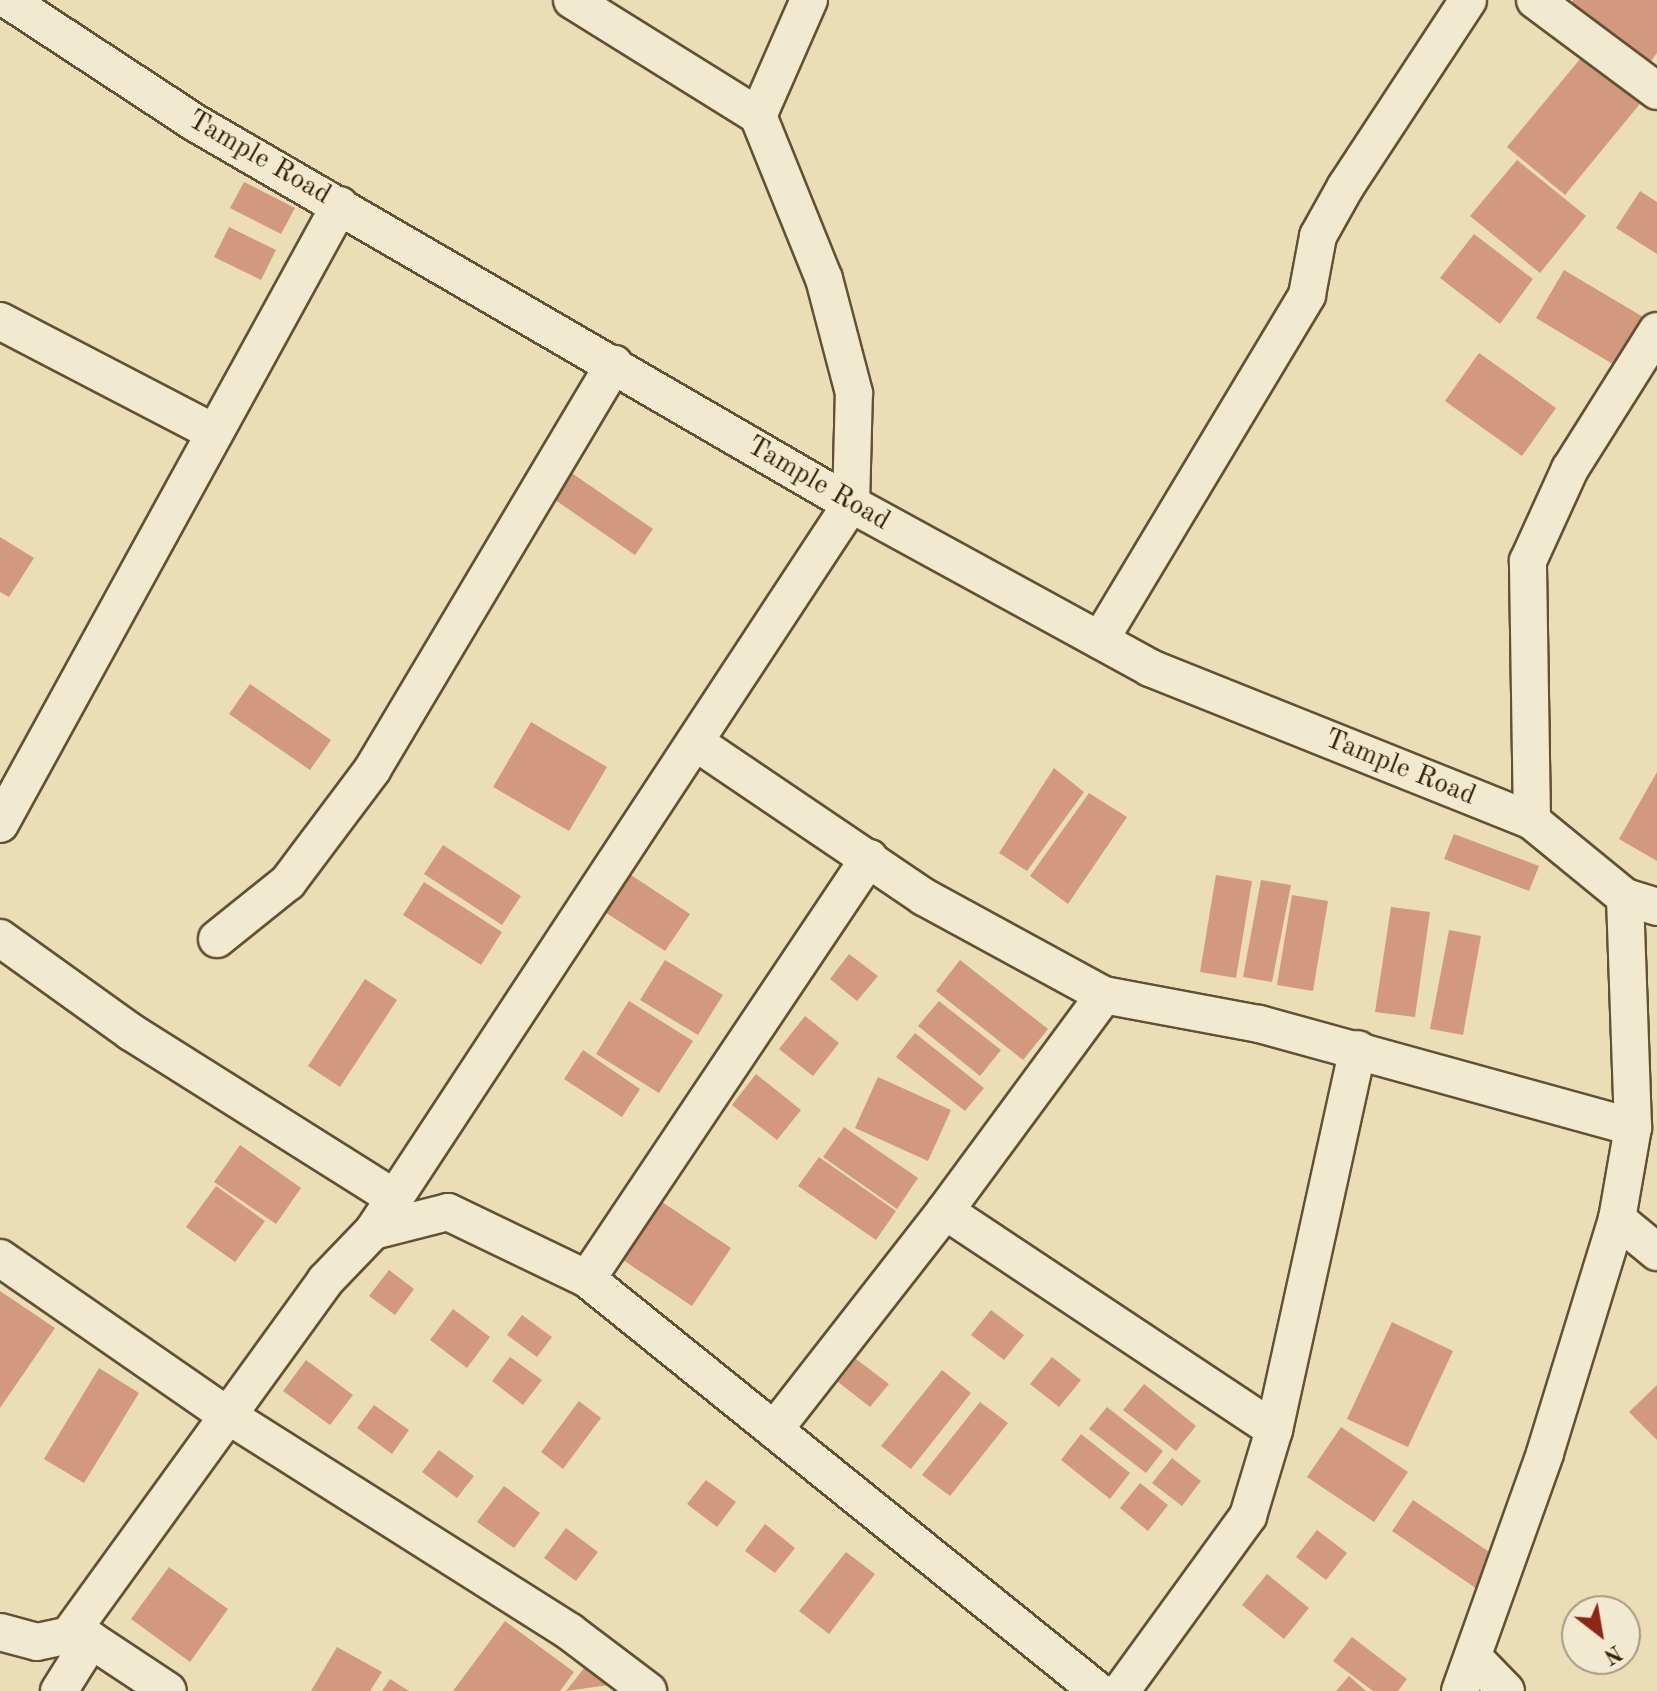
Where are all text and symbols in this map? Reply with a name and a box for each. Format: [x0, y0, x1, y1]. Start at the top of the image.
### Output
street label: Tample Road [181, 104, 337, 212]
street label: Tample Road [740, 430, 896, 538]
street label: Tample Road [1320, 722, 1480, 814]
north arrow [1561, 1595, 1641, 1675]
text: N [1599, 1640, 1625, 1668]

